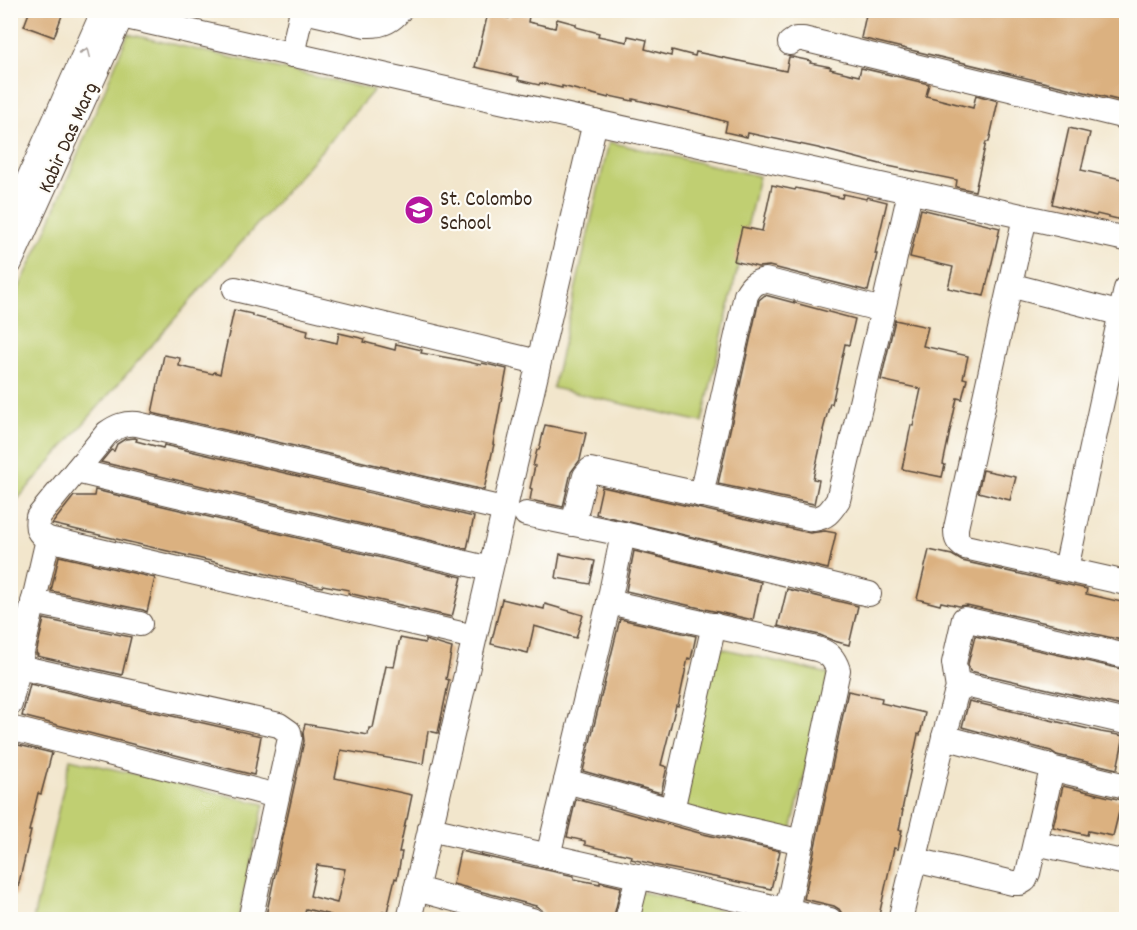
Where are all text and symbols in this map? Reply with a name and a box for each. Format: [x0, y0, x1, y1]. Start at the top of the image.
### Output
one-way arrow [78, 47, 90, 58]
street label: Kabir Das Marg [32, 78, 108, 198]
place label: St. Colombo School [440, 186, 532, 240]
school or university icon: St. Colombo School [403, 194, 435, 226]

